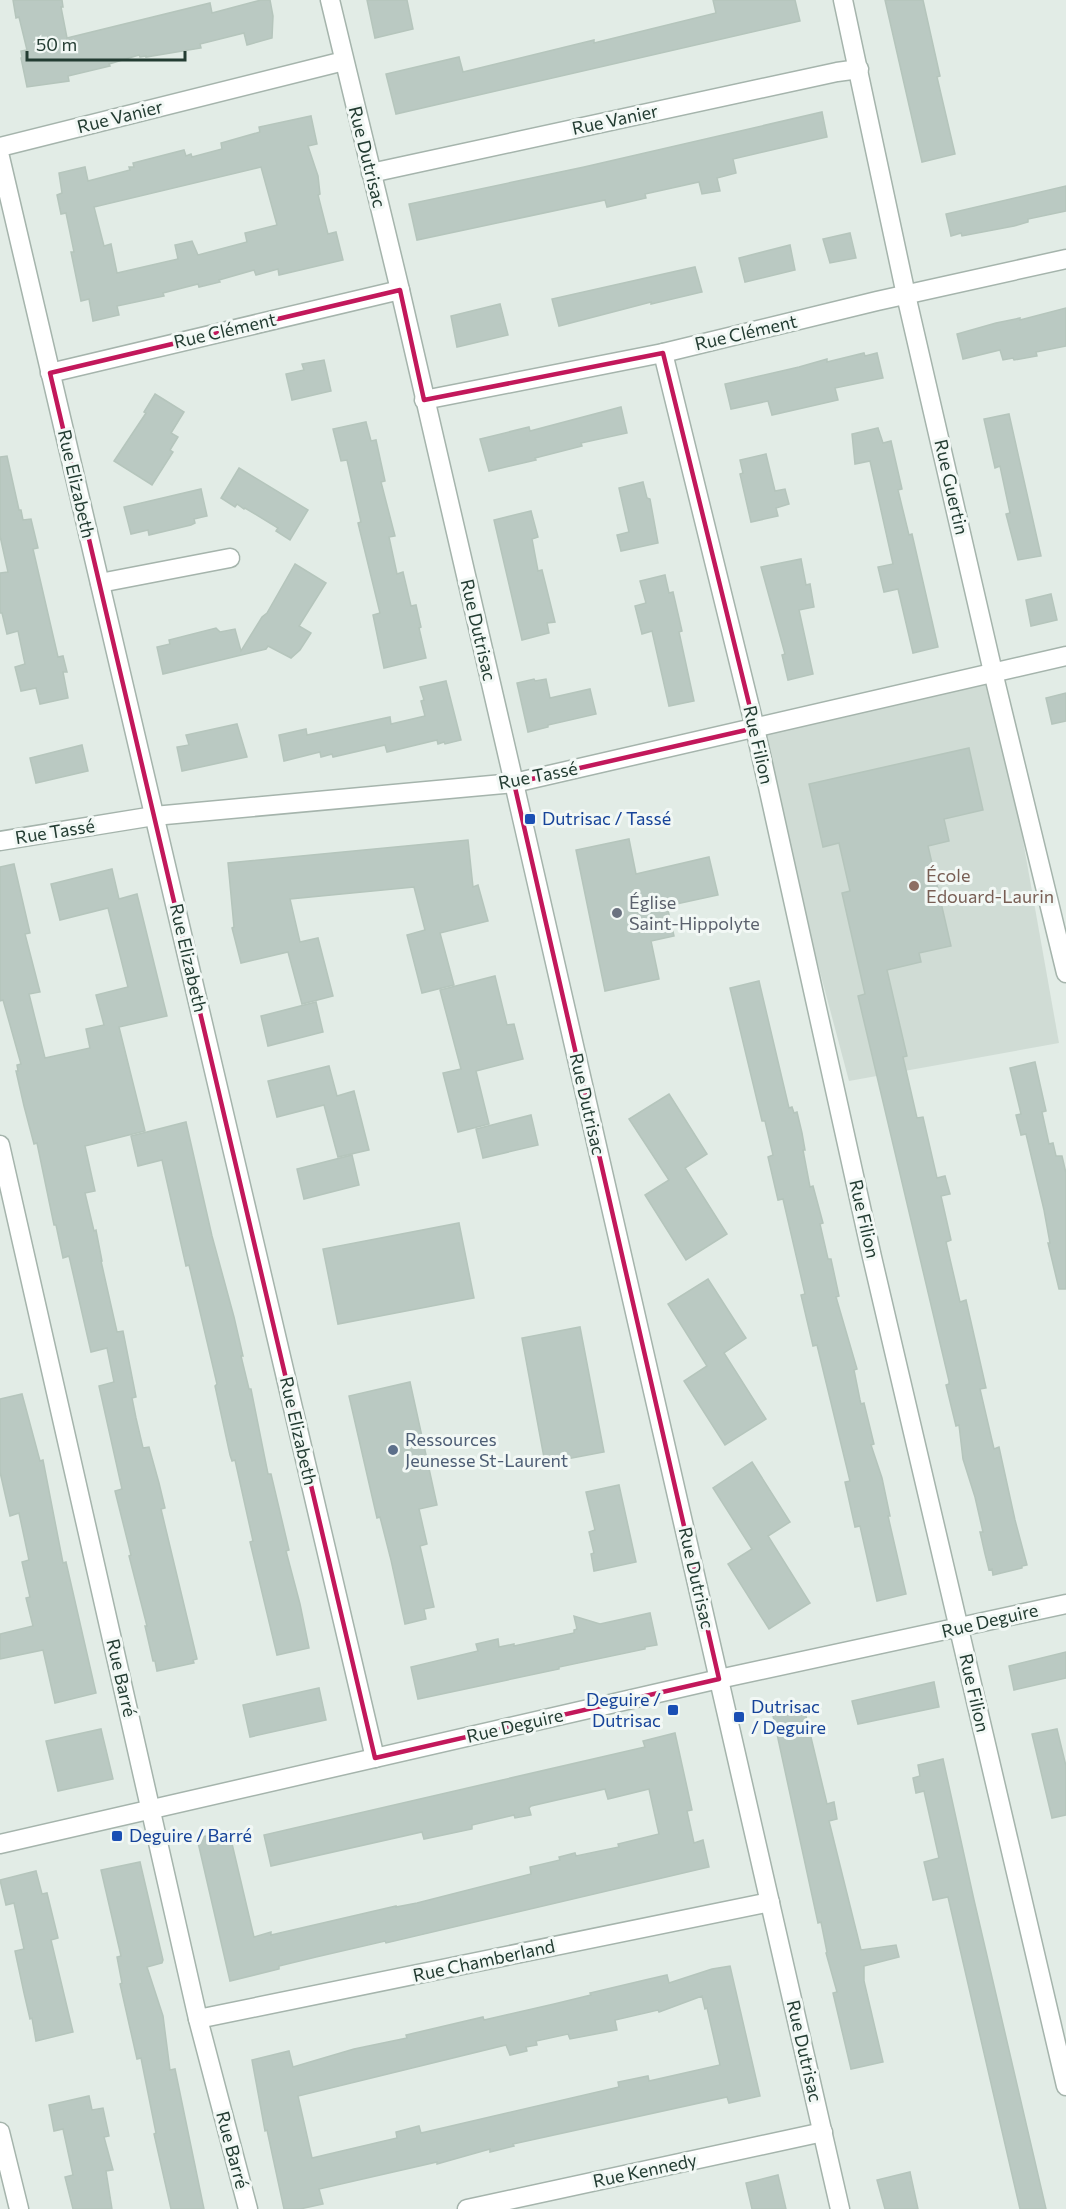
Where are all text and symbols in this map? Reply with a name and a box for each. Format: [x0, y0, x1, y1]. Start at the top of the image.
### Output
scale bar [27, 24, 184, 62]
text: 50 m [36, 33, 77, 55]
street label: Rue Vanier [75, 95, 165, 137]
street label: Rue Vanier [570, 99, 660, 139]
street label: Rue Dutrisac [345, 104, 391, 210]
street label: Rue Clément [172, 308, 278, 352]
street label: Rue Clément [693, 310, 799, 354]
street label: Rue Elizabeth [54, 427, 100, 540]
street label: Rue Guertin [930, 437, 974, 537]
street label: Rue Dutrisac [457, 577, 501, 683]
street label: Rue Filion [739, 703, 779, 786]
street label: Rue Tassé [496, 757, 579, 793]
place label: Dutrisac / Tassé [542, 807, 671, 829]
marker: Dutrisac / Tassé [523, 812, 537, 826]
street label: Rue Tassé [14, 814, 96, 848]
place label: École Edouard-Laurin [926, 864, 1054, 907]
marker: École Edouard-Laurin [907, 879, 921, 893]
place label: Église Saint-Hippolyte [629, 891, 760, 934]
street label: Rue Elizabeth [166, 901, 212, 1014]
marker: Église Saint-Hippolyte [610, 906, 624, 920]
street label: Rue Dutrisac [566, 1051, 610, 1157]
street label: Rue Filion [845, 1177, 885, 1260]
street label: Rue Elizabeth [276, 1374, 322, 1487]
place label: Ressources Jeunesse St-Laurent [405, 1428, 568, 1471]
marker: Ressources Jeunesse St-Laurent [386, 1443, 400, 1457]
street label: Rue Dutrisac [675, 1525, 719, 1631]
street label: Rue Deguire [939, 1598, 1040, 1642]
street label: Rue Barré [102, 1637, 142, 1719]
street label: Rue Filion [955, 1651, 995, 1734]
place label: Deguire / Dutrisac [586, 1688, 661, 1731]
place label: Dutrisac / Deguire [751, 1695, 826, 1738]
street label: Rue Deguire [464, 1703, 565, 1747]
marker: Deguire / Dutrisac [666, 1703, 680, 1717]
marker: Dutrisac / Deguire [732, 1710, 746, 1724]
place label: Deguire / Barré [129, 1824, 252, 1846]
marker: Deguire / Barré [110, 1829, 124, 1843]
street label: Rue Chamberland [411, 1934, 557, 1986]
street label: Rue Dutrisac [783, 1998, 827, 2104]
street label: Rue Barré [212, 2108, 254, 2191]
street label: Rue Kennedy [591, 2148, 699, 2192]

